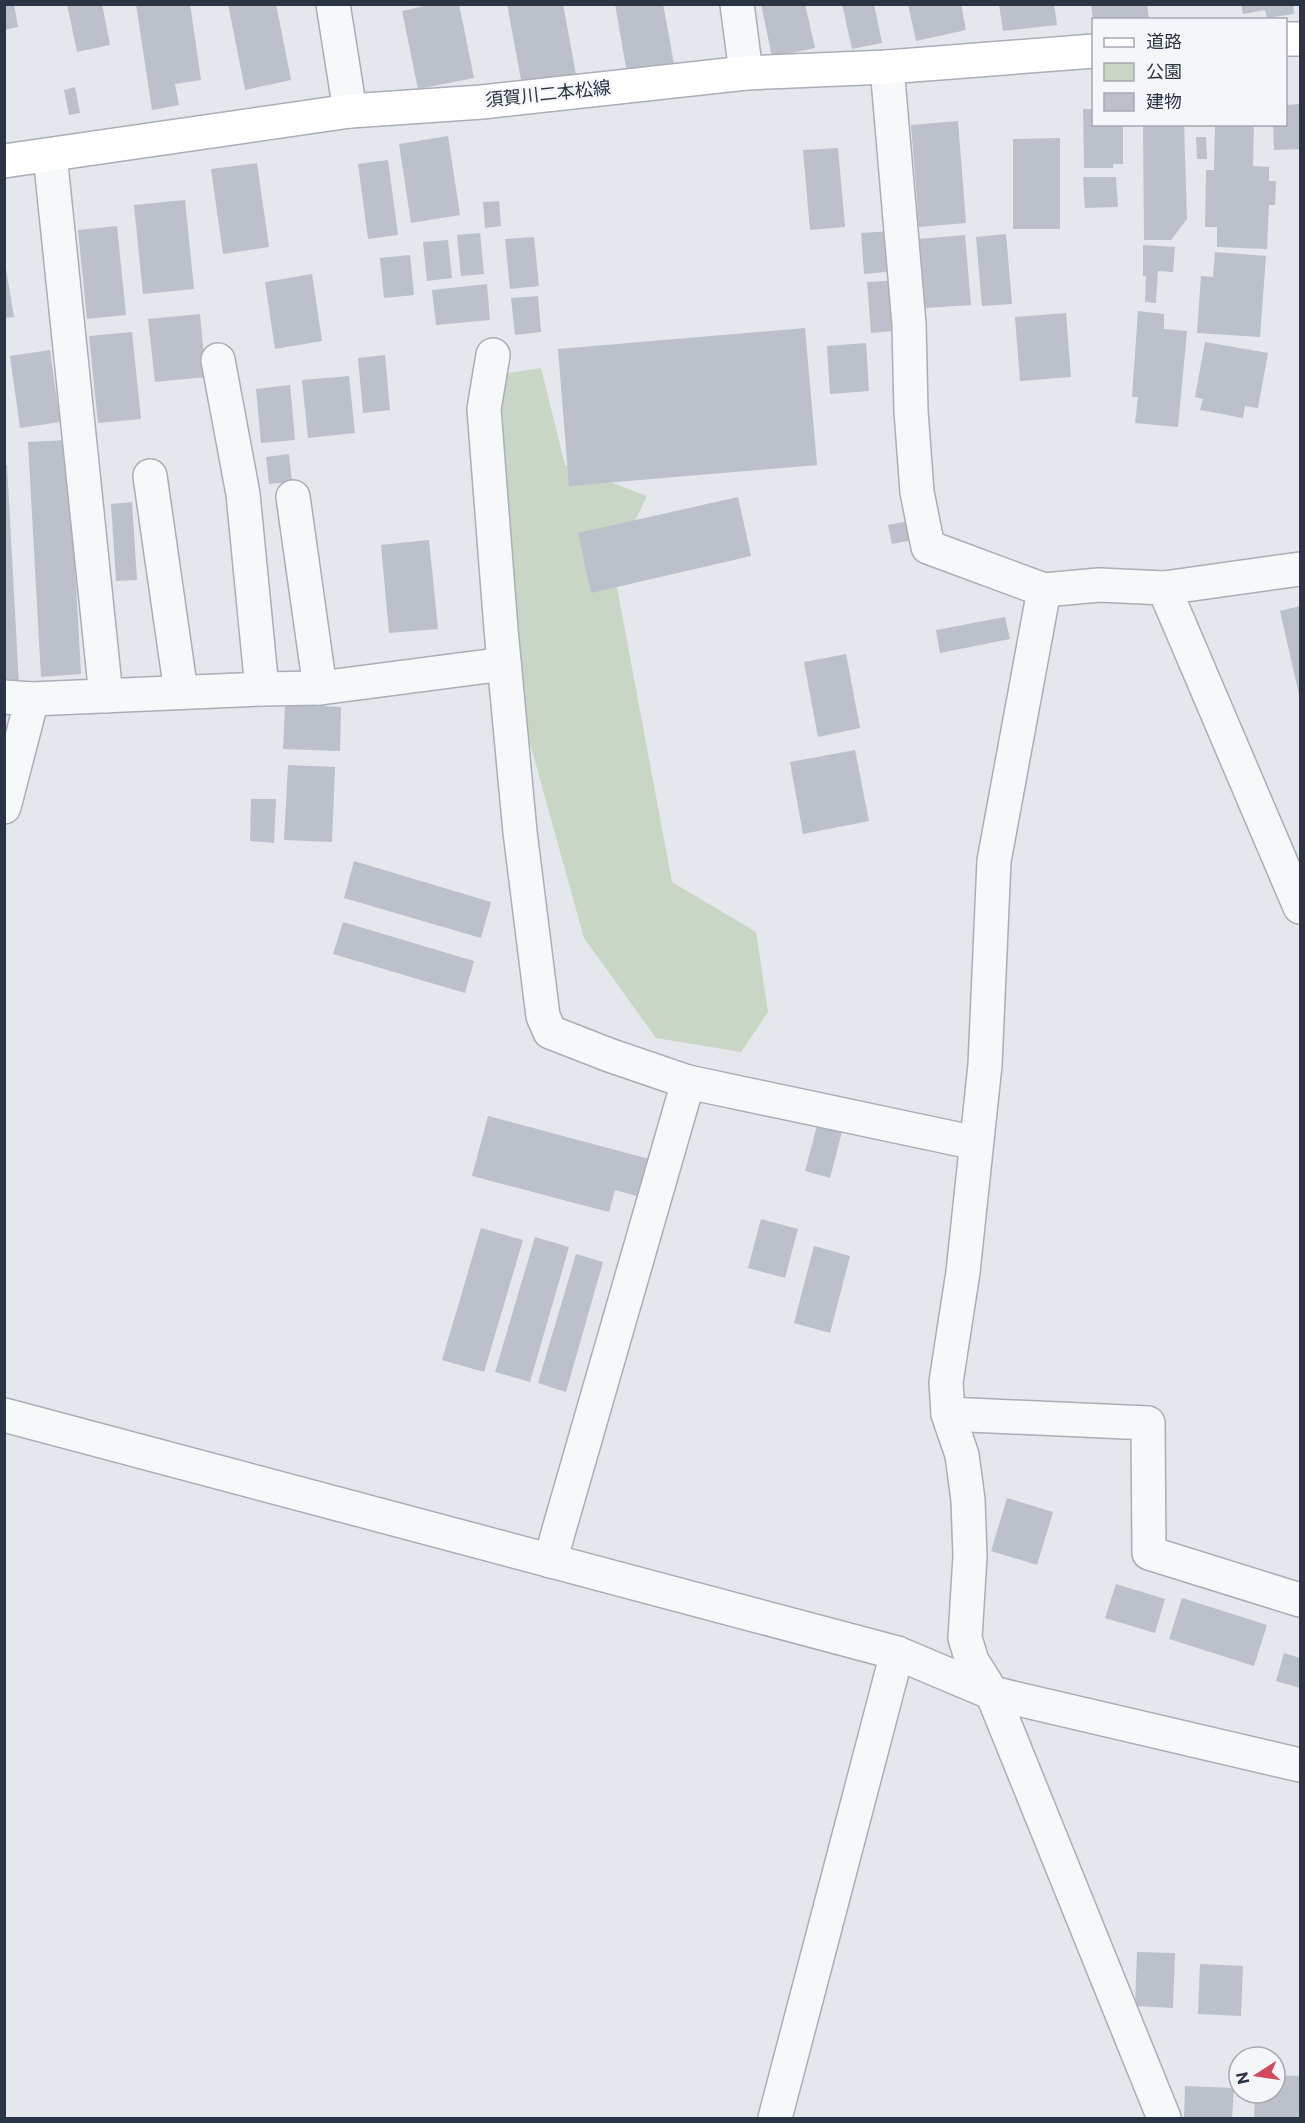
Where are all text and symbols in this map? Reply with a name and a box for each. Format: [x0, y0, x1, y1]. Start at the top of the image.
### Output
legend [1092, 18, 1287, 126]
text: 道路 [1146, 30, 1182, 52]
text: 公園 [1146, 60, 1182, 82]
street label: 須賀川二本松線 [484, 75, 612, 111]
text: 建物 [1146, 90, 1182, 112]
north arrow [1227, 2045, 1287, 2105]
text: N [1231, 2070, 1252, 2086]

